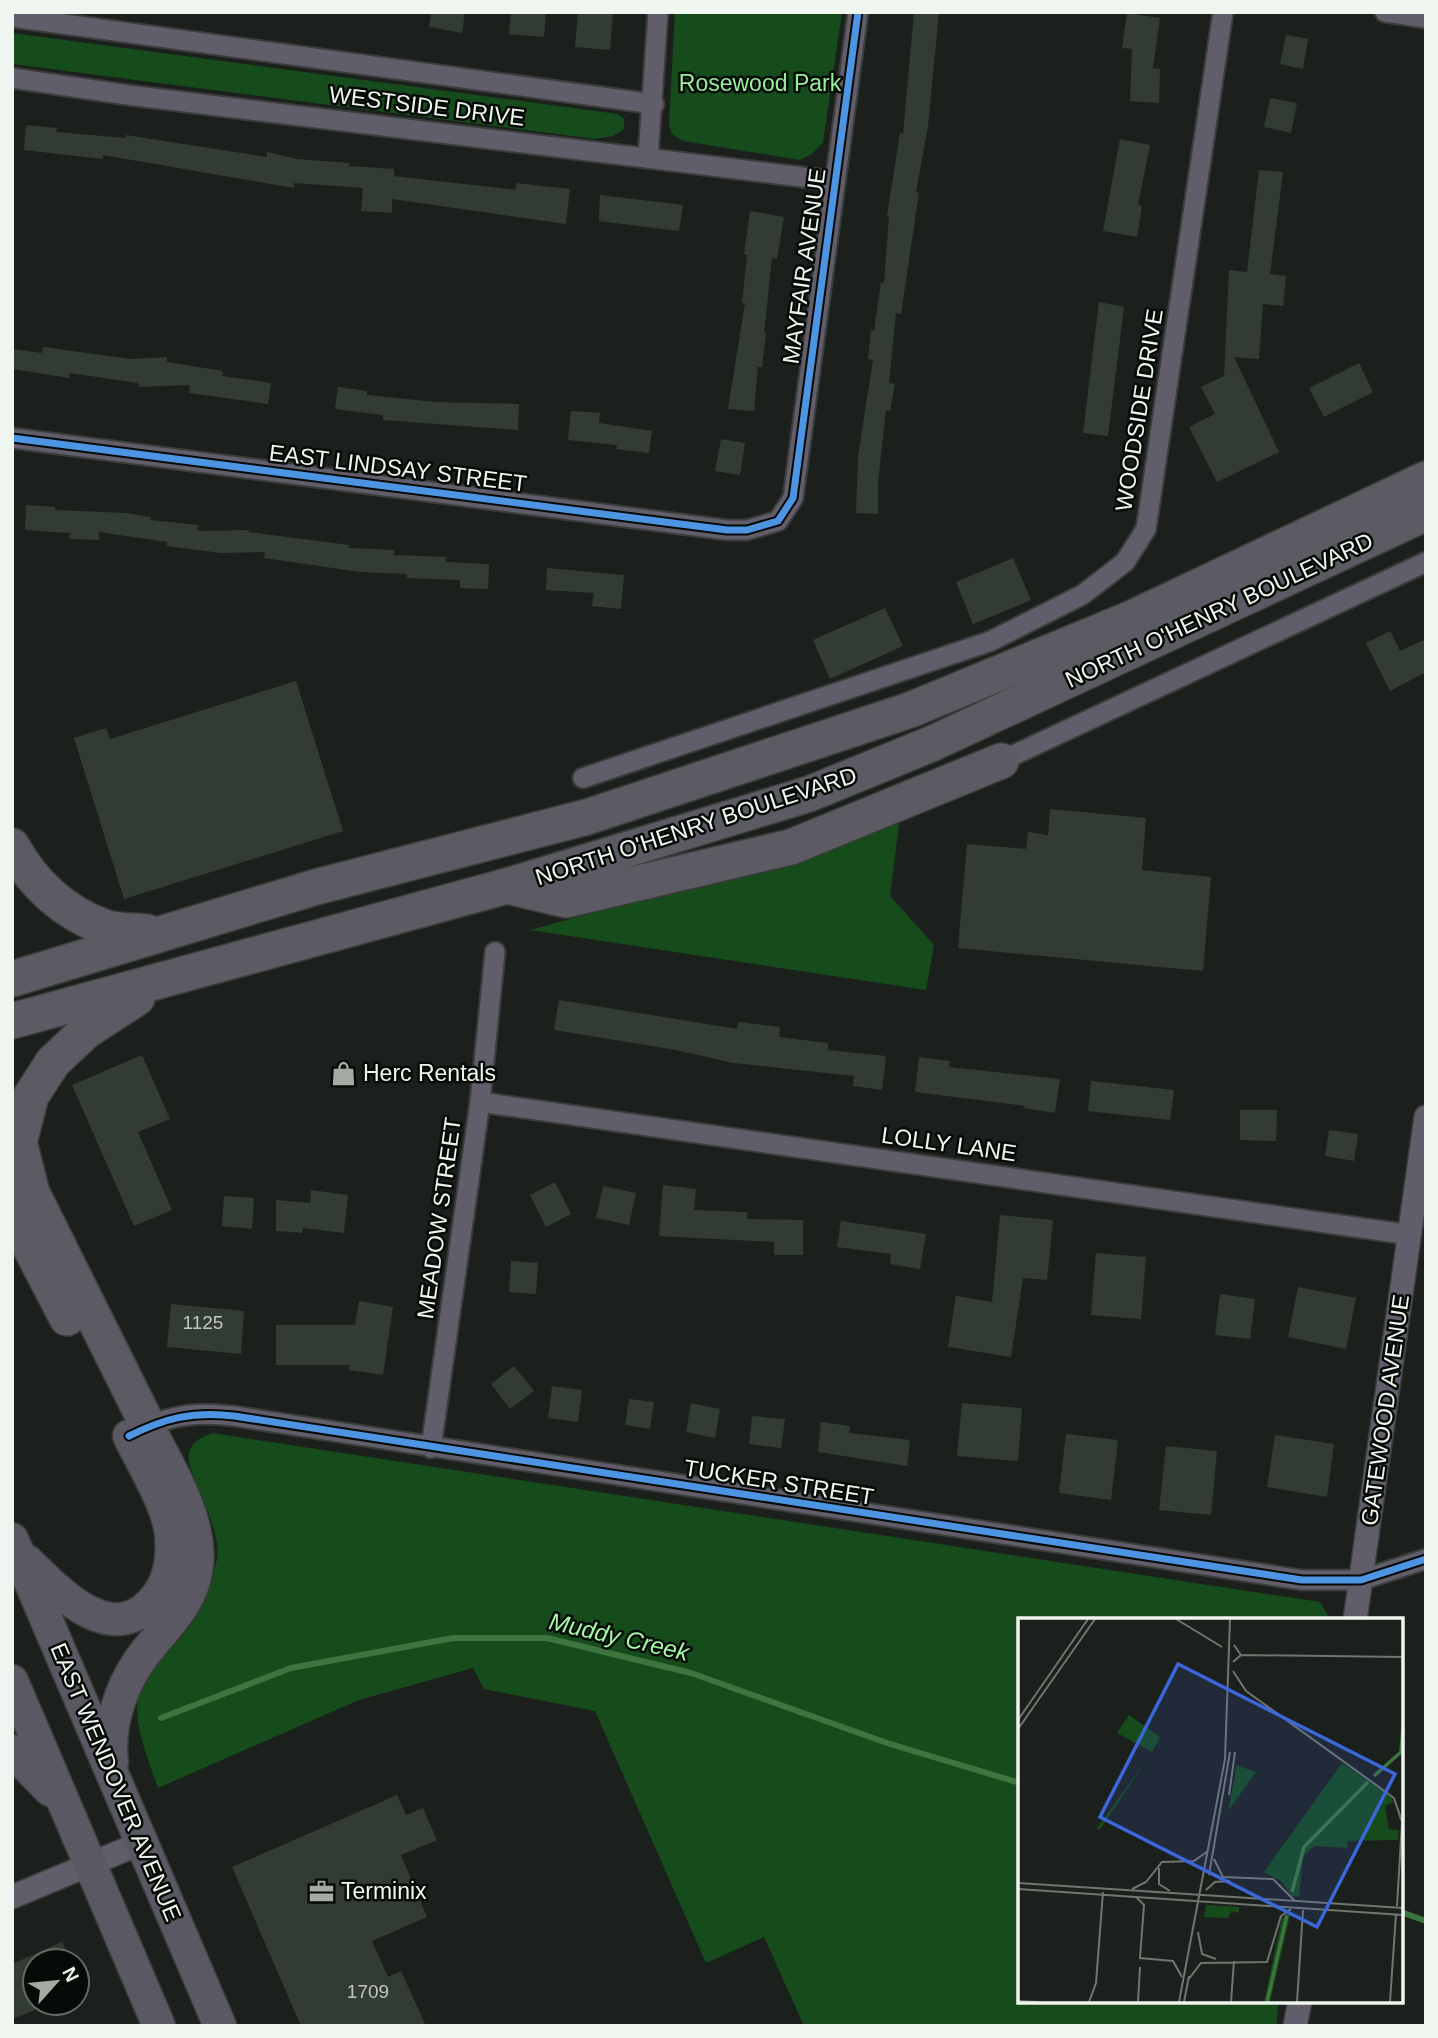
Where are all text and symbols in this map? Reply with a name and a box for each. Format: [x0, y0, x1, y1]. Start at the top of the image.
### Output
park label: Rosewood Park [679, 70, 842, 96]
street label: WESTSIDE DRIVE [328, 81, 526, 131]
street label: MAYFAIR AVENUE [777, 167, 831, 365]
street label: WOODSIDE DRIVE [1110, 307, 1168, 513]
street label: EAST LINDSAY STREET [268, 439, 528, 497]
street label: NORTH O'HENRY BOULEVARD [1061, 527, 1377, 693]
street label: NORTH O'HENRY BOULEVARD [532, 762, 860, 890]
shop icon: Herc Rentals [329, 1059, 357, 1087]
place label: Herc Rentals [363, 1060, 496, 1086]
street label: MEADOW STREET [412, 1116, 466, 1320]
street label: LOLLY LANE [880, 1122, 1018, 1166]
street label: GATEWOOD AVENUE [1356, 1293, 1414, 1527]
house number: 1125 [183, 1312, 223, 1333]
street label: TUCKER STREET [682, 1454, 876, 1510]
water label: Muddy Creek [547, 1607, 694, 1666]
inset map [1018, 1618, 1403, 2003]
street label: EAST WENDOVER AVENUE [46, 1639, 186, 1925]
office icon: Terminix [307, 1877, 335, 1905]
place label: Terminix [341, 1878, 427, 1904]
north arrow [21, 1947, 91, 2017]
text: N [58, 1964, 83, 1985]
house number: 1709 [347, 1981, 389, 2002]

